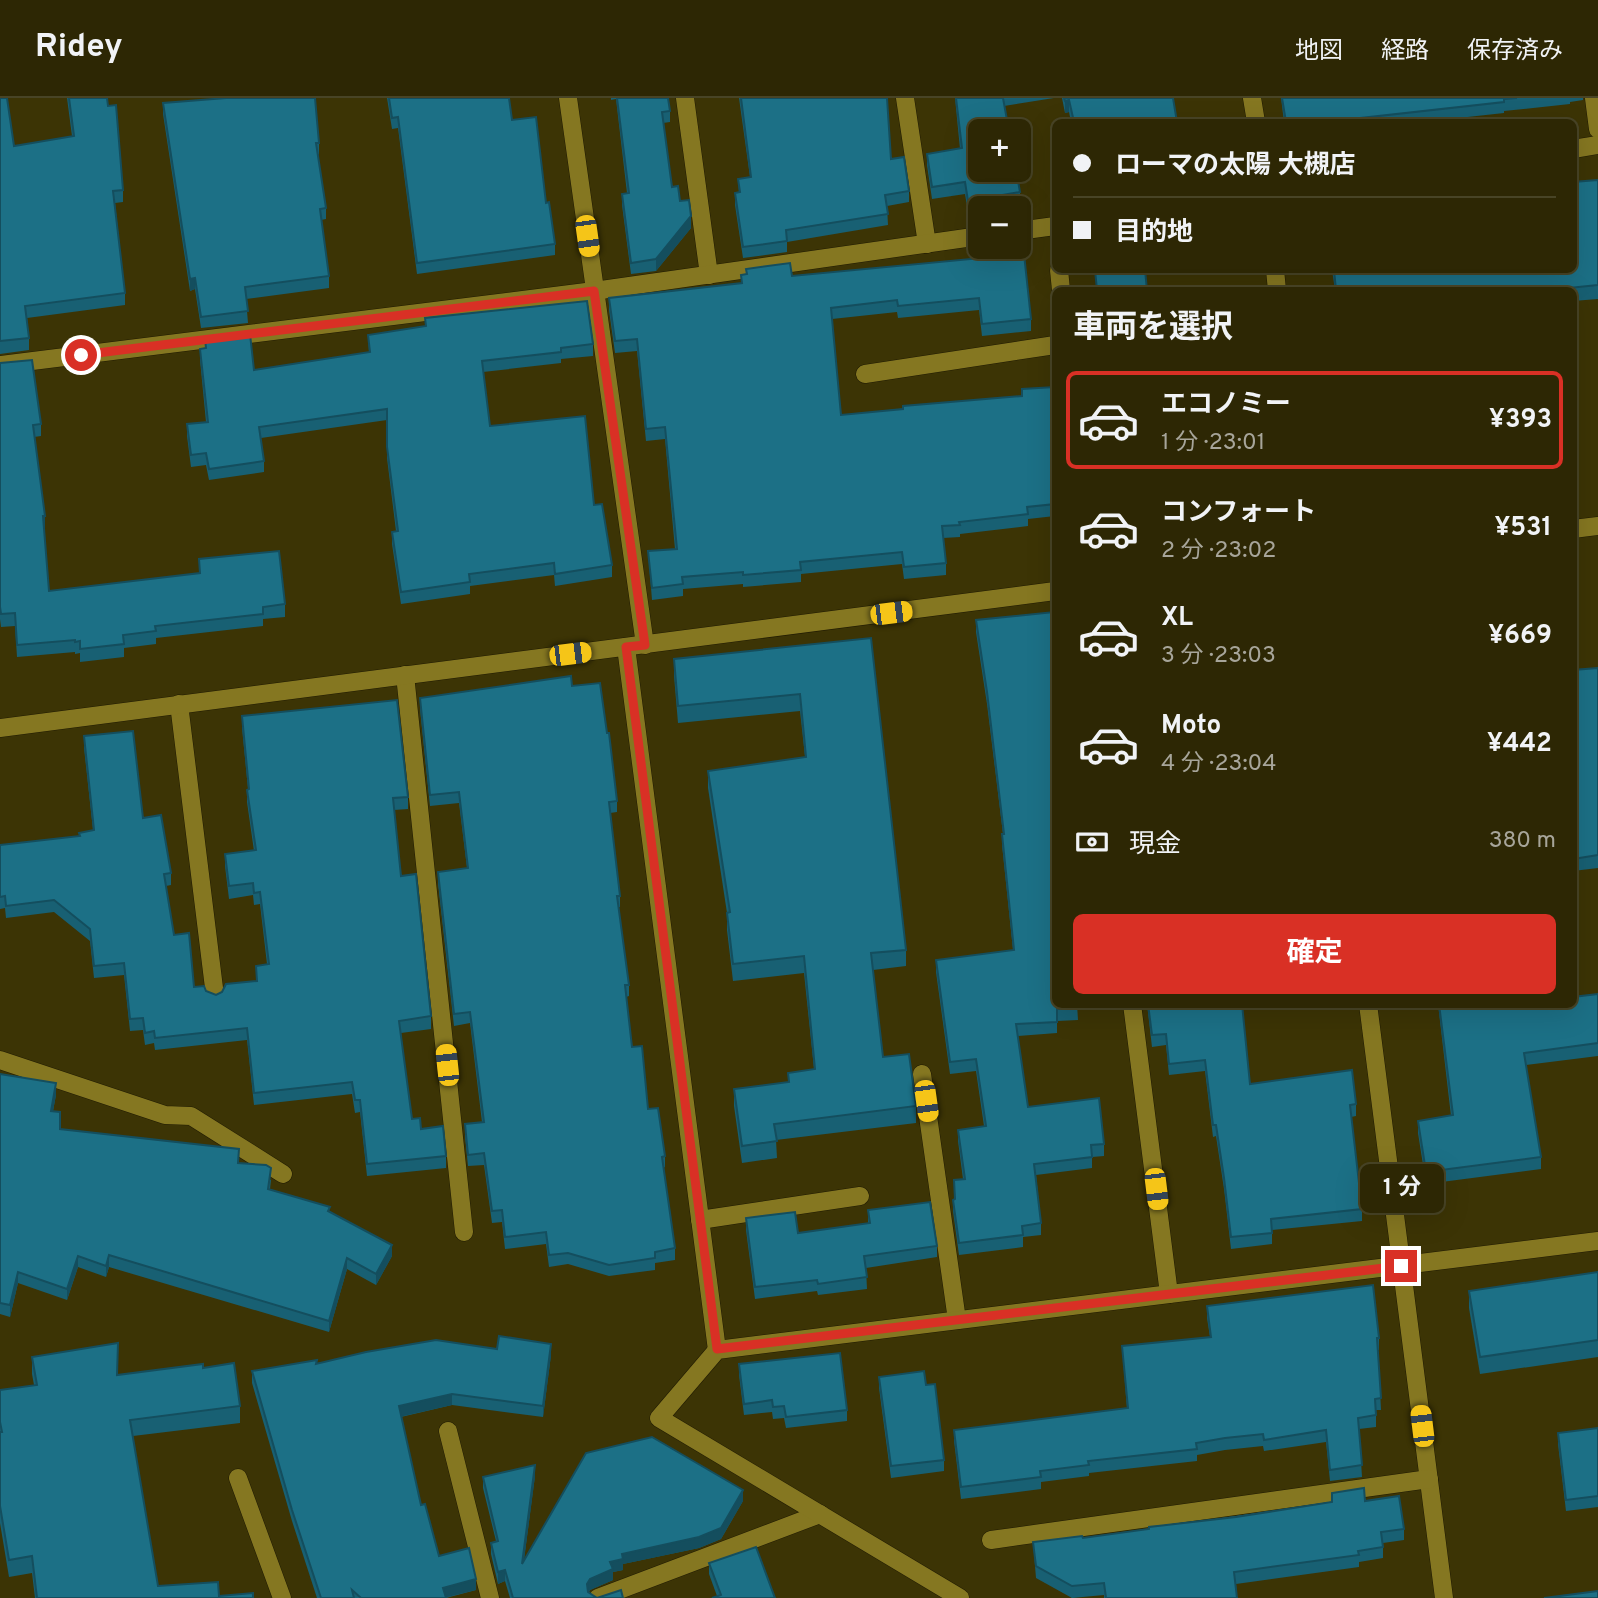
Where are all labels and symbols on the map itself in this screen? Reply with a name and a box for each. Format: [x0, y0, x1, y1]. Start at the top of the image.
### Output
car [574, 214, 601, 258]
route start [65, 339, 97, 371]
car [869, 600, 914, 626]
car [548, 641, 593, 667]
car [435, 1043, 460, 1087]
car [913, 1079, 940, 1123]
callout: 1 分 [1359, 1164, 1443, 1214]
car [1144, 1167, 1169, 1211]
route end [1385, 1250, 1417, 1282]
car [1410, 1404, 1435, 1448]

